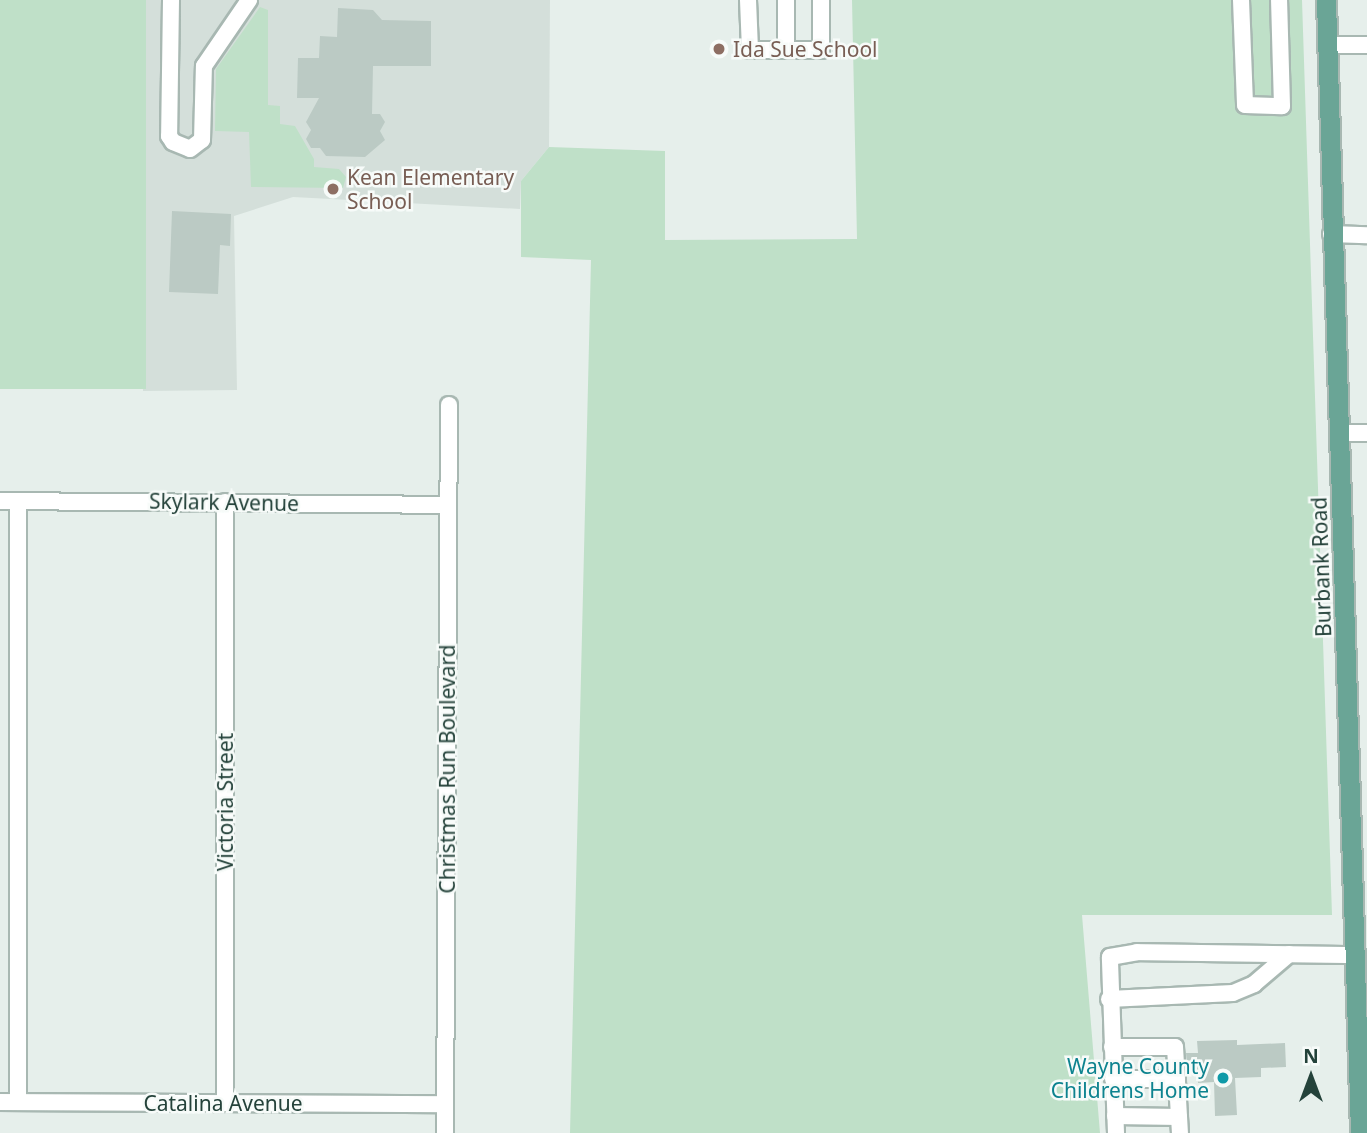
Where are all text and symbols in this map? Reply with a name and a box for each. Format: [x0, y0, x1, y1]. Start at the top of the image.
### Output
place label: Ida Sue School [733, 36, 878, 62]
marker: Ida Sue School [711, 41, 727, 57]
place label: Kean Elementary School [347, 164, 514, 214]
marker: Kean Elementary School [325, 181, 341, 197]
street label: Skylark Avenue [149, 488, 299, 516]
street label: Burbank Road [1306, 497, 1336, 637]
street label: Christmas Run Boulevard [434, 644, 460, 894]
street label: Victoria Street [212, 733, 238, 871]
north arrow [1276, 1042, 1346, 1112]
text: N [1303, 1043, 1319, 1069]
place label: Wayne County Childrens Home [1051, 1053, 1209, 1103]
marker: Wayne County Childrens Home [1215, 1070, 1231, 1086]
street label: Catalina Avenue [143, 1090, 303, 1116]

